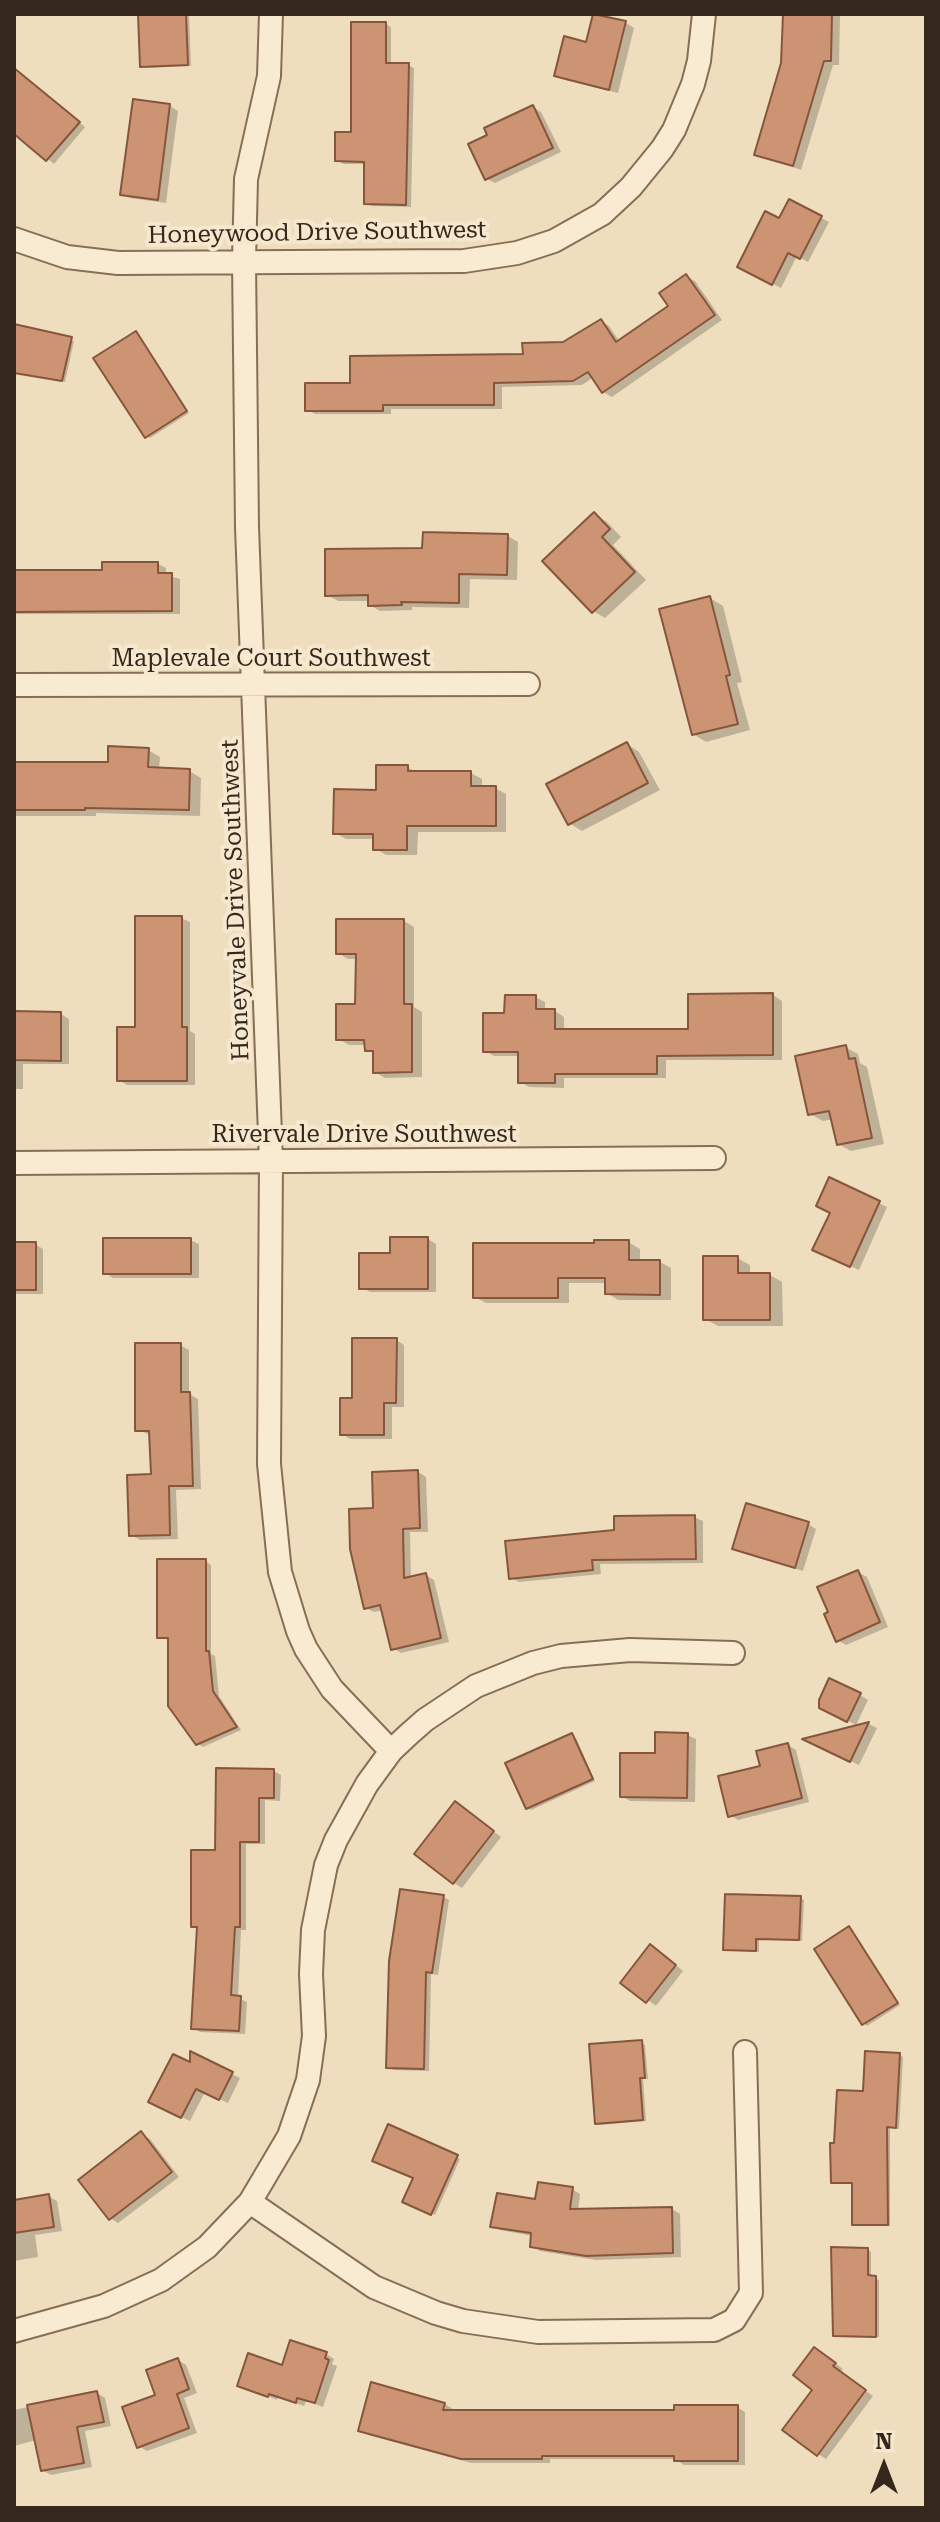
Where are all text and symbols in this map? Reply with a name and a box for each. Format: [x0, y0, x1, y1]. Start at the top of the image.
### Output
street label: Honeywood Drive Southwest [147, 216, 487, 250]
street label: Maplevale Court Southwest [111, 645, 431, 673]
street label: Honeyvale Drive Southwest [216, 739, 256, 1061]
street label: Rivervale Drive Southwest [211, 1121, 517, 1149]
north arrow [844, 2426, 924, 2506]
text: N [876, 2429, 892, 2454]

